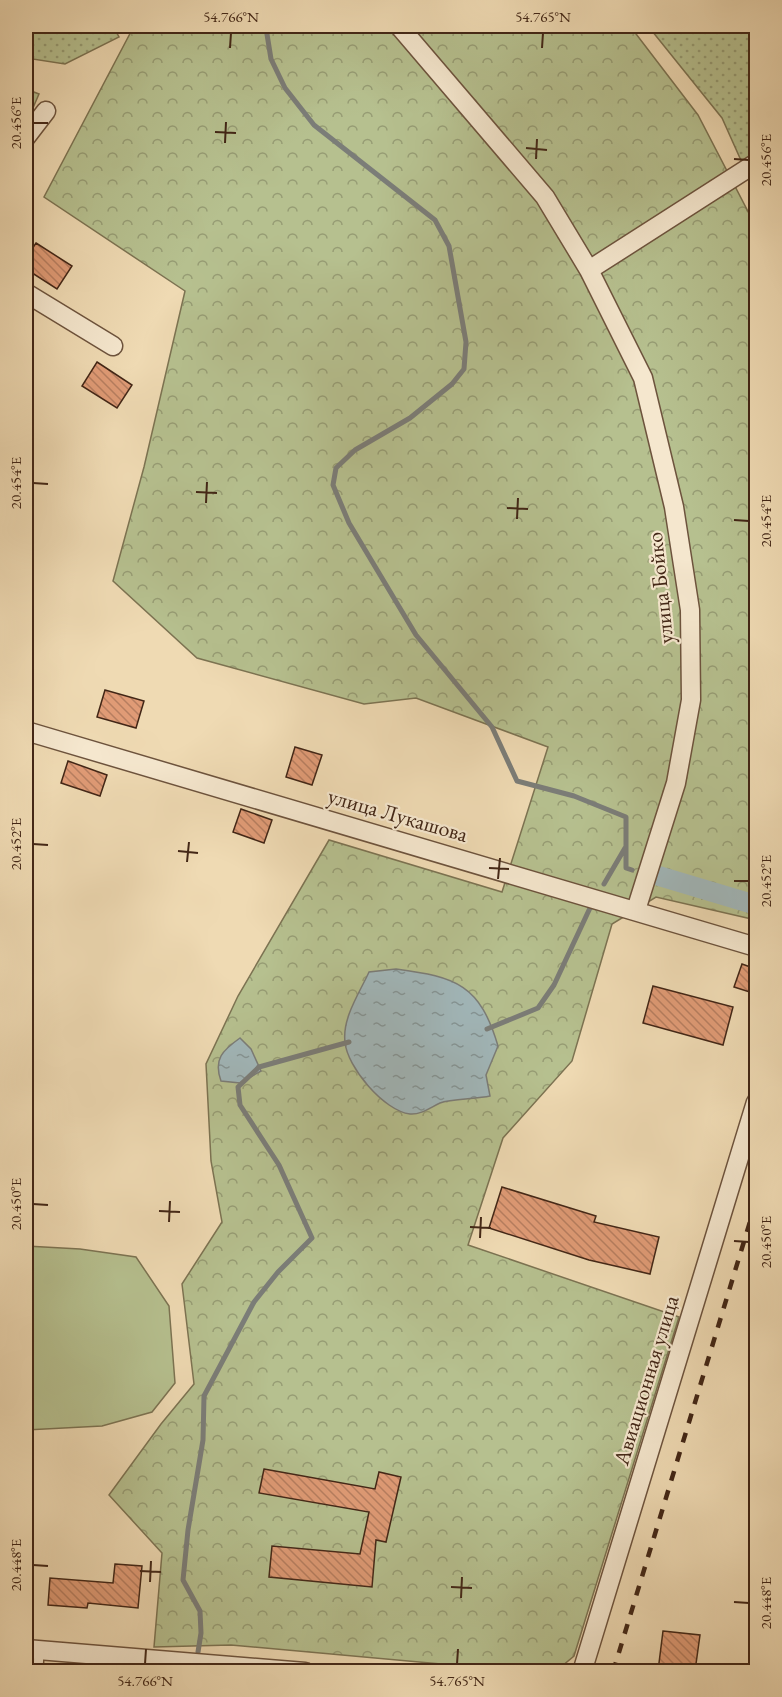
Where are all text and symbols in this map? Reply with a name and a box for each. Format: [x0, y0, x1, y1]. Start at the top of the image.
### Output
text: 54.766°N [203, 7, 259, 26]
text: 54.765°N [515, 7, 571, 26]
text: 20.456°E [6, 96, 25, 149]
text: 20.456°E [756, 133, 775, 186]
text: 20.454°E [6, 456, 25, 509]
text: 20.454°E [756, 494, 775, 547]
street label: улица Бойко [640, 531, 680, 645]
street label: улица Лукашова [325, 781, 472, 849]
text: 20.452°E [6, 817, 25, 870]
text: 20.452°E [756, 854, 775, 907]
text: 20.450°E [6, 1177, 25, 1230]
text: 20.450°E [756, 1215, 775, 1268]
street label: Авиационная улица [606, 1291, 686, 1469]
text: 20.448°E [6, 1538, 25, 1591]
text: 20.448°E [756, 1576, 775, 1629]
text: 54.766°N [117, 1671, 173, 1690]
text: 54.765°N [429, 1671, 485, 1690]

